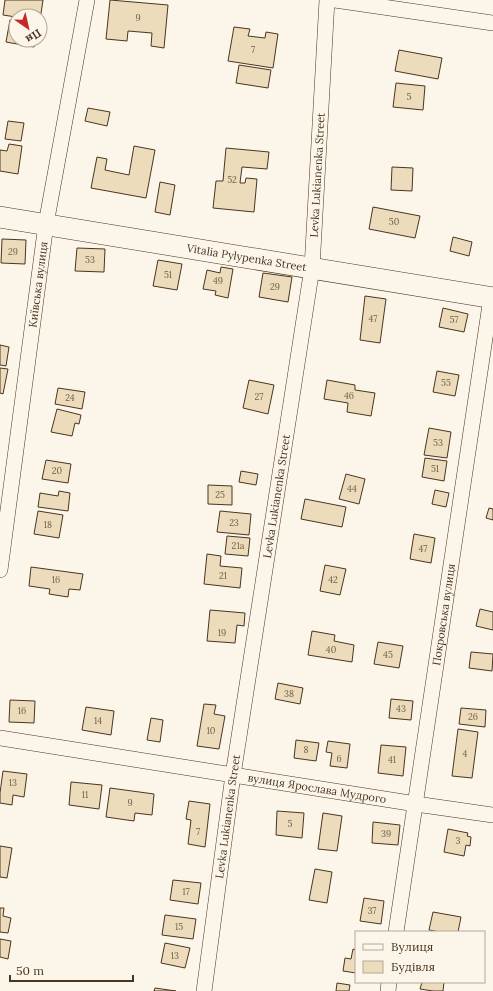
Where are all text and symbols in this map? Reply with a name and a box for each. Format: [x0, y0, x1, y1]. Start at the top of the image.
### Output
north arrow [8, 8, 48, 48]
house number: 9 [135, 12, 141, 23]
text: Пн [23, 26, 44, 47]
house number: 7 [251, 44, 255, 55]
house number: 5 [407, 91, 412, 102]
street label: Levka Lukianenka Street [307, 112, 328, 238]
house number: 52 [227, 174, 237, 185]
house number: 50 [389, 216, 400, 227]
street label: Київська вулиця [25, 240, 51, 329]
street label: Vitalia Pylypenka Street [185, 241, 308, 274]
house number: 29 [8, 246, 18, 257]
house number: 53 [85, 254, 95, 265]
house number: 51 [164, 269, 172, 280]
house number: 49 [213, 275, 223, 286]
house number: 29 [270, 281, 280, 292]
house number: 47 [368, 313, 378, 324]
house number: 57 [449, 314, 459, 325]
house number: 55 [441, 377, 451, 388]
house number: 46 [344, 390, 354, 401]
house number: 27 [255, 391, 263, 402]
house number: 24 [65, 392, 75, 403]
street label: Levka Lukianenka Street [260, 433, 293, 559]
house number: 53 [433, 437, 443, 448]
house number: 51 [431, 463, 439, 474]
house number: 20 [52, 465, 63, 476]
house number: 44 [347, 483, 357, 494]
house number: 25 [215, 489, 225, 500]
house number: 23 [229, 517, 239, 528]
house number: 18 [44, 519, 52, 530]
house number: 21а [232, 540, 245, 551]
house number: 47 [418, 543, 428, 554]
street label: Покровська вулиця [429, 563, 458, 666]
house number: 21 [219, 570, 227, 581]
house number: 16 [52, 574, 60, 585]
house number: 42 [328, 574, 338, 585]
house number: 19 [218, 627, 226, 638]
house number: 40 [326, 644, 337, 655]
house number: 45 [383, 649, 393, 660]
house number: 38 [284, 688, 294, 699]
house number: 43 [396, 703, 406, 714]
house number: 16 [18, 705, 26, 716]
house number: 26 [468, 711, 478, 722]
house number: 14 [94, 715, 102, 726]
house number: 10 [207, 725, 216, 736]
house number: 8 [303, 744, 309, 755]
house number: 4 [463, 748, 468, 759]
street label: Levka Lukianenka Street [212, 753, 243, 879]
house number: 6 [336, 753, 342, 764]
house number: 41 [388, 754, 396, 765]
street label: вулиця Ярослава Мудрого [247, 770, 387, 806]
house number: 13 [9, 777, 17, 788]
house number: 11 [82, 789, 88, 800]
house number: 9 [127, 797, 133, 808]
house number: 5 [288, 818, 293, 829]
house number: 7 [196, 826, 200, 837]
house number: 39 [381, 828, 391, 839]
house number: 3 [455, 835, 461, 846]
house number: 17 [182, 886, 190, 897]
house number: 37 [368, 905, 376, 916]
house number: 15 [175, 921, 183, 932]
legend [355, 931, 485, 983]
text: Вулиця [391, 939, 433, 954]
house number: 13 [171, 950, 179, 961]
scale bar [10, 957, 133, 983]
text: Будівля [391, 959, 435, 974]
text: 50 m [16, 963, 44, 978]

